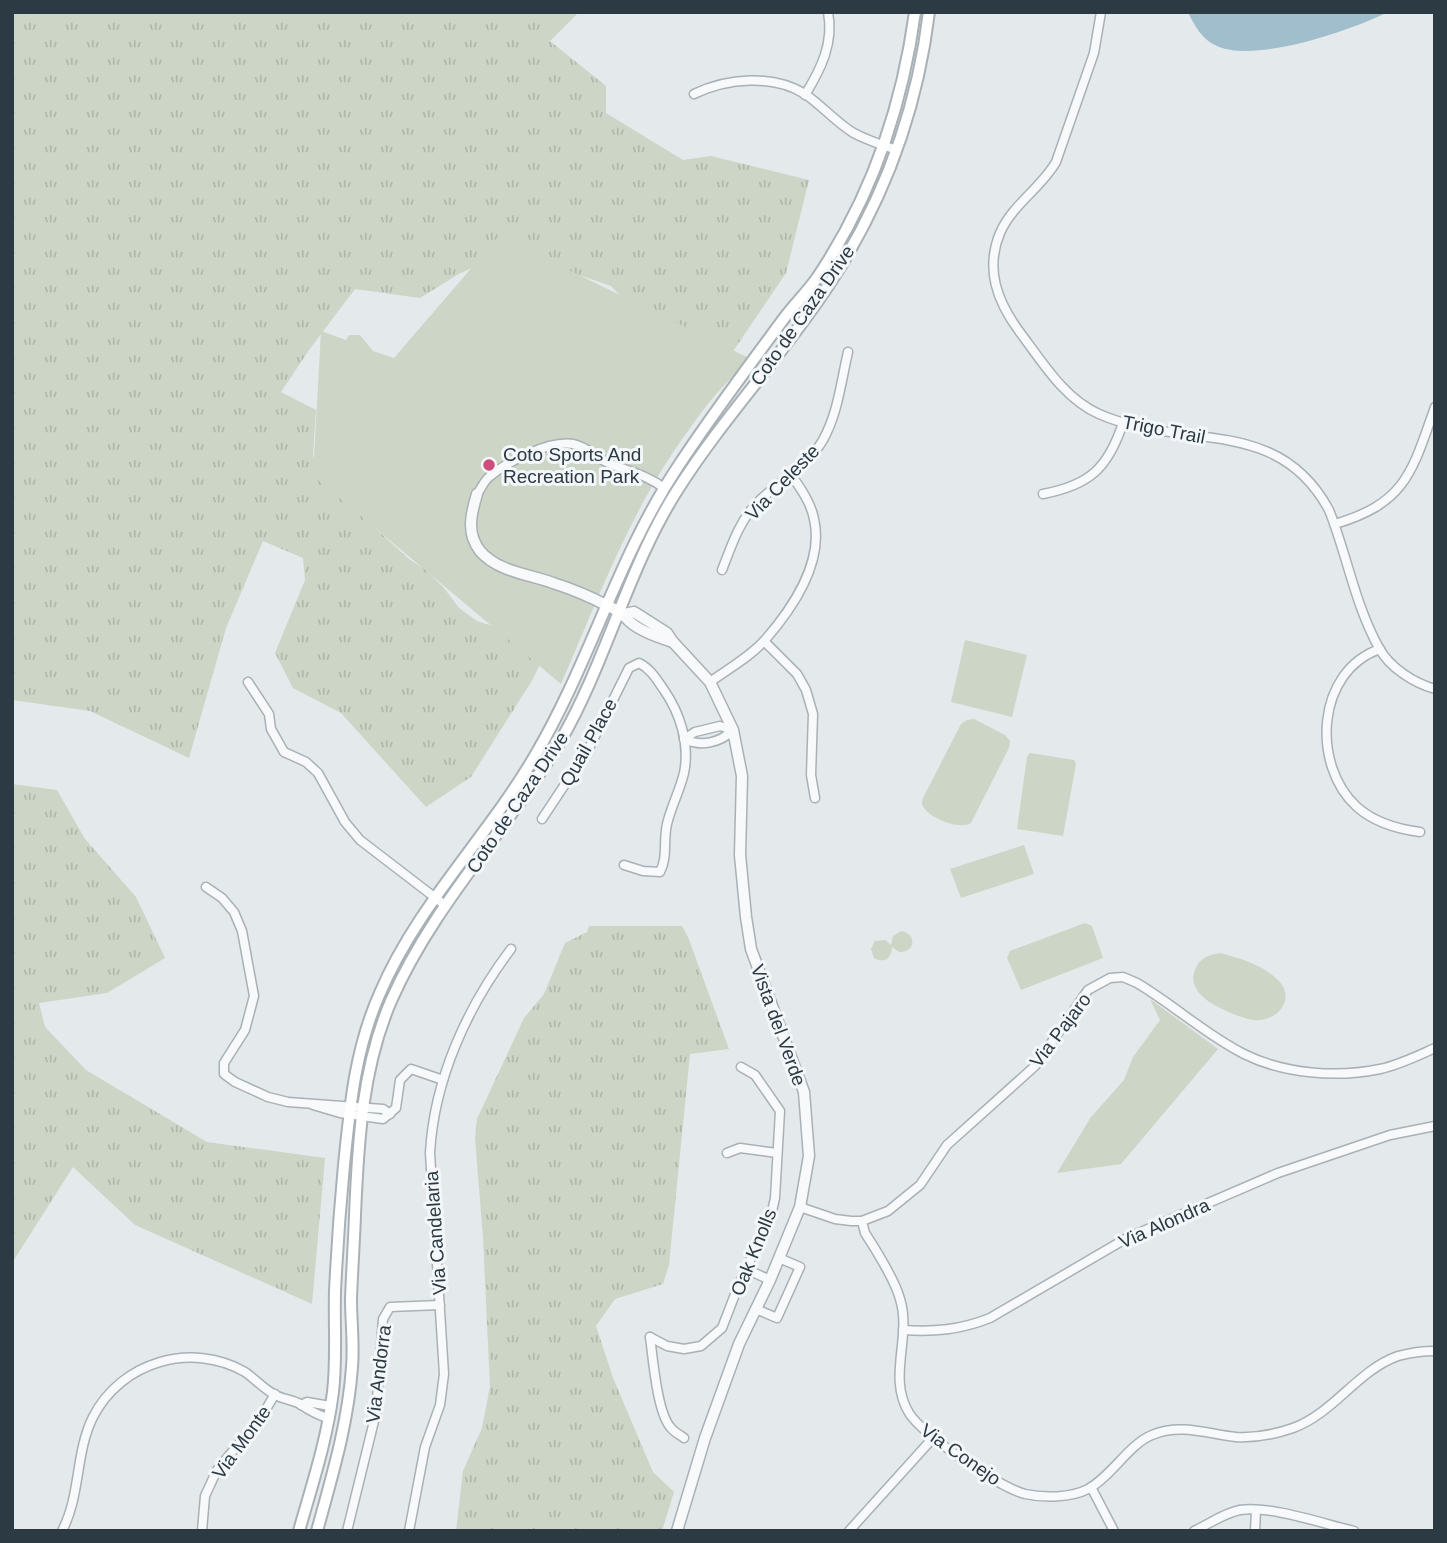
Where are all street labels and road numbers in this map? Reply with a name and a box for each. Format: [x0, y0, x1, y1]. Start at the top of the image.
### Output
street label: Coto de Caza Drive [746, 241, 859, 389]
street label: Trigo Trail [1121, 411, 1207, 448]
street label: Via Celeste [741, 440, 824, 524]
street label: Quail Place [556, 695, 621, 790]
street label: Coto de Caza Drive [462, 728, 572, 877]
street label: Vista del Verde [747, 962, 810, 1089]
street label: Via Pajaro [1026, 989, 1095, 1071]
street label: Via Candelaria [421, 1170, 450, 1296]
street label: Via Alondra [1116, 1194, 1213, 1253]
street label: Oak Knolls [727, 1206, 780, 1299]
street label: Via Andorra [362, 1323, 395, 1424]
street label: Via Monte [208, 1402, 275, 1483]
street label: Via Conejo [917, 1419, 1005, 1490]

